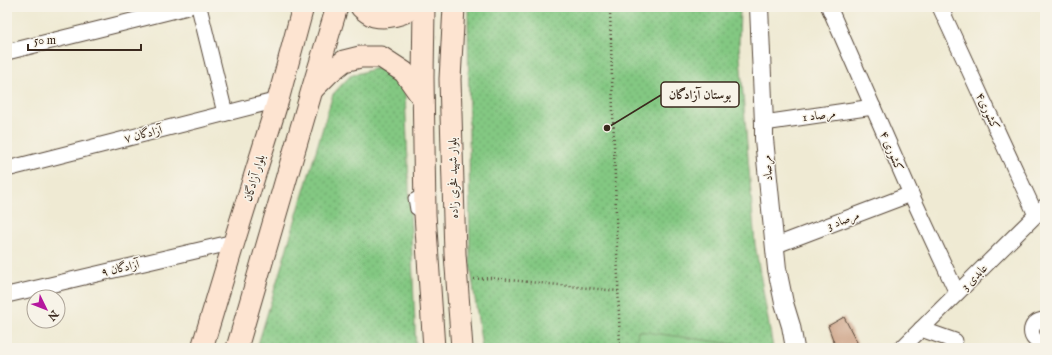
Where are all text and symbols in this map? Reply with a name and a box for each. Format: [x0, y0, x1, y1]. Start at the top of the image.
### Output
scale bar [28, 26, 141, 52]
text: 50 m [34, 33, 56, 48]
callout: بوستان آزادگان [661, 82, 739, 107]
text: بوستان آزادگان [669, 86, 732, 104]
street label: کشوری۴ [972, 90, 1003, 133]
street label: مرصاد 1 [801, 106, 837, 126]
street label: آزادگان ۷ [122, 121, 165, 146]
street label: کشوری ۴ [876, 129, 907, 174]
street label: بلوار شهید فخری زاده [445, 137, 462, 219]
street label: بلوار آزادگان [239, 153, 269, 203]
street label: مرصاد [759, 154, 777, 182]
street label: مرصاد 3 [825, 207, 862, 234]
street label: آزادگان ۹ [99, 256, 142, 280]
street label: عابدی 3 [958, 261, 991, 294]
north arrow [26, 289, 66, 329]
text: N [44, 306, 62, 324]

